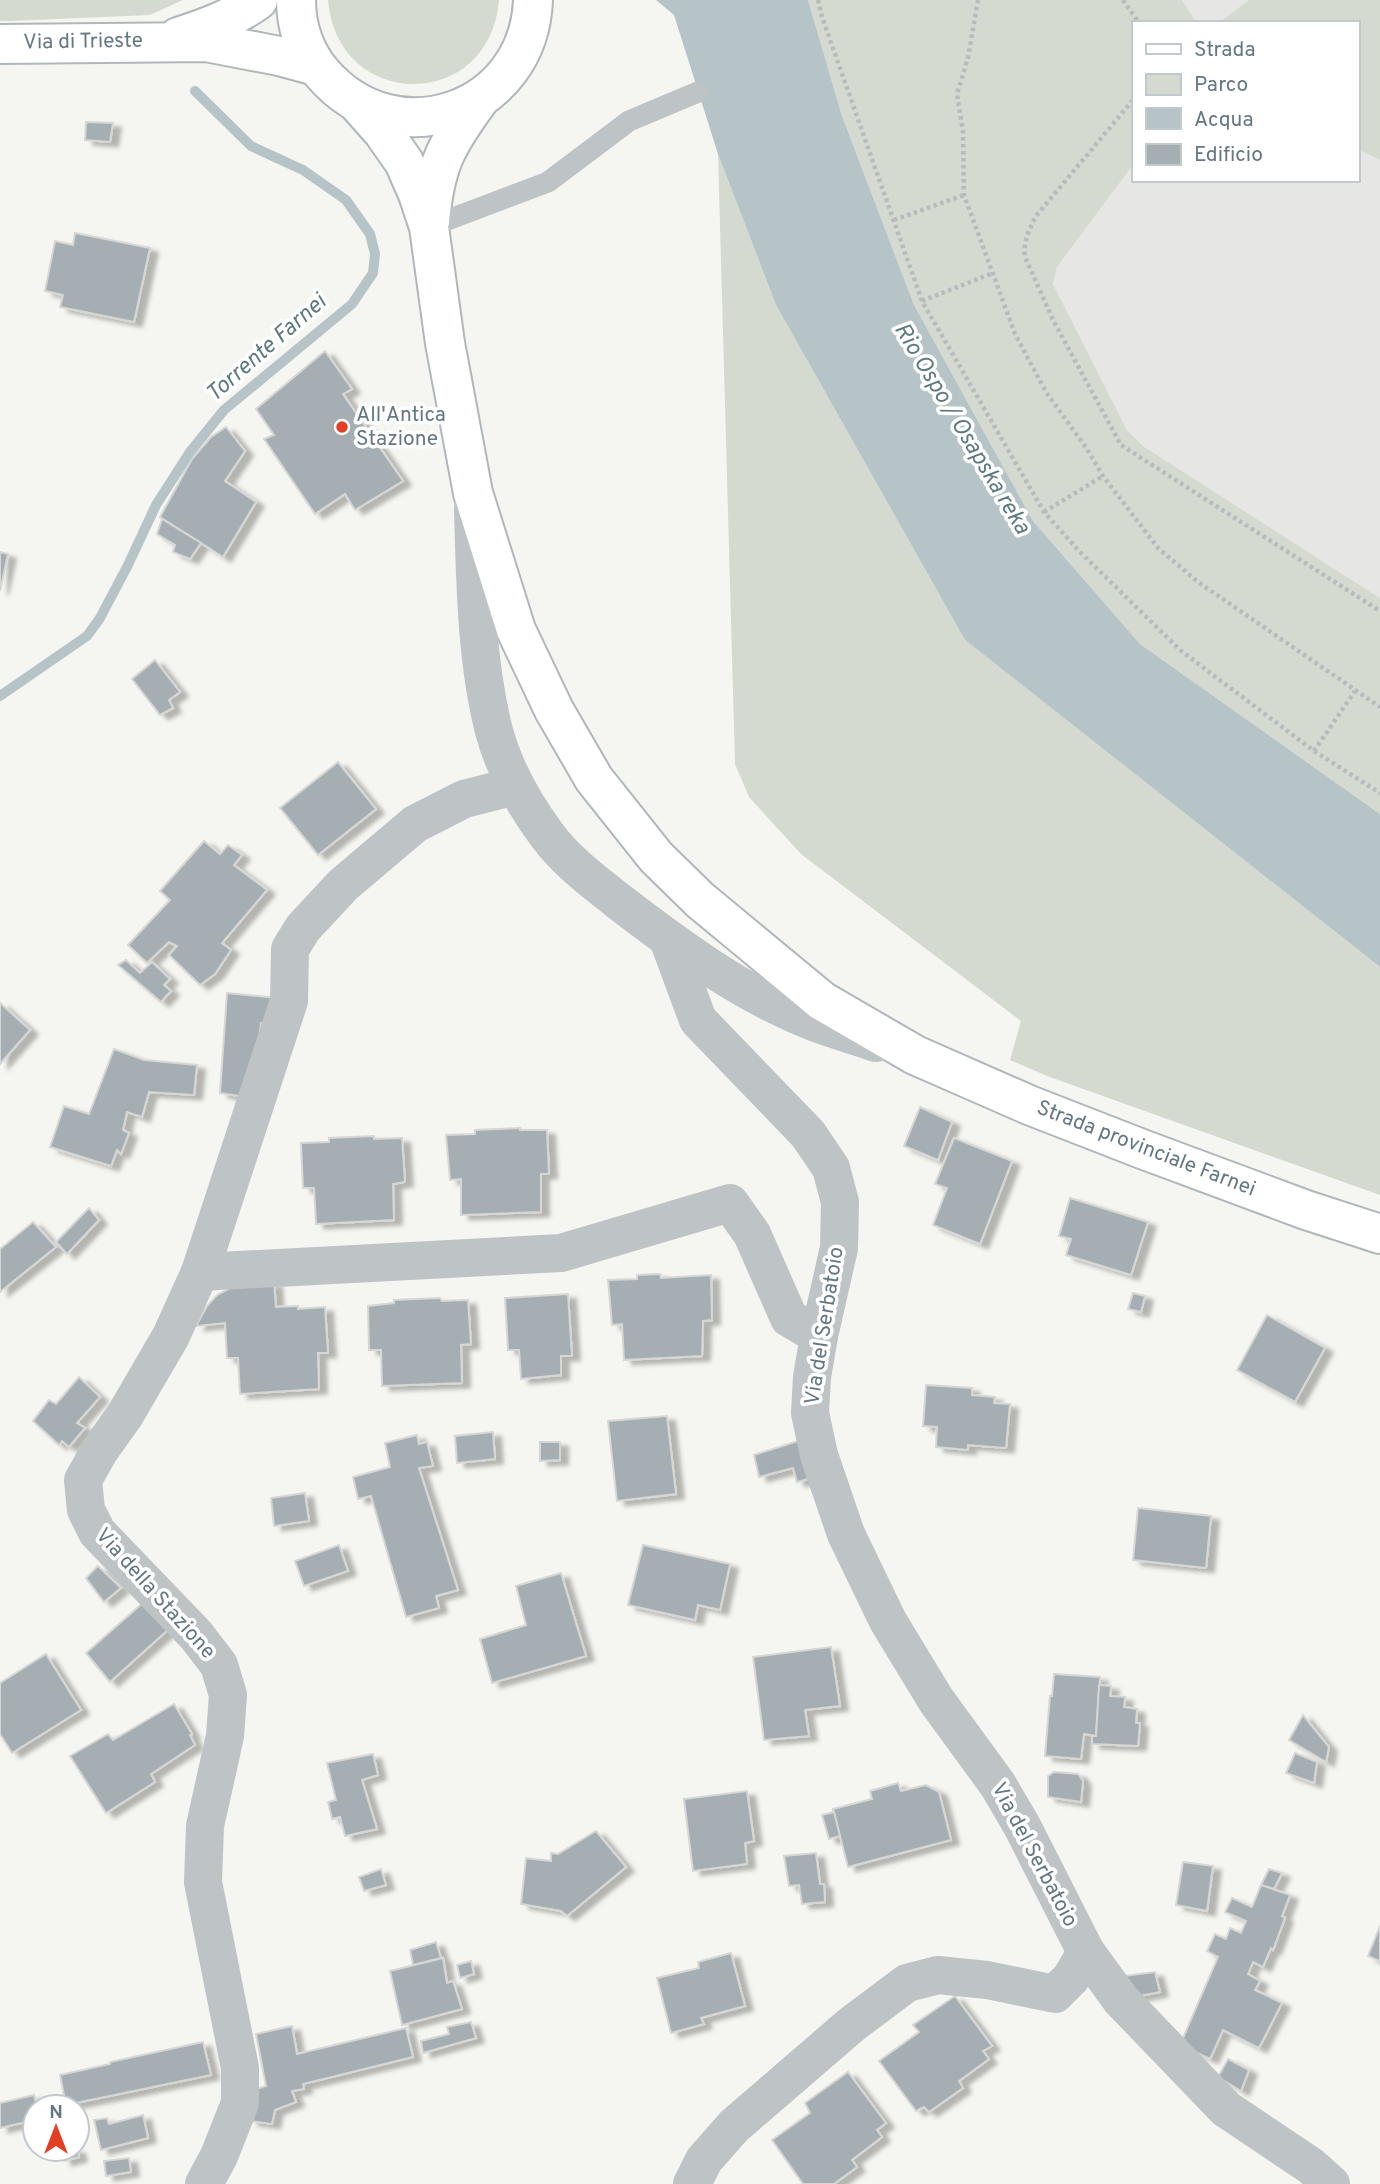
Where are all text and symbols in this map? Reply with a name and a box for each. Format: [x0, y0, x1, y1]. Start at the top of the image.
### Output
legend [1132, 21, 1359, 182]
street label: Via di Trieste [23, 27, 143, 57]
text: Strada [1194, 37, 1255, 64]
text: Parco [1194, 72, 1248, 99]
text: Acqua [1194, 107, 1254, 134]
text: Edificio [1194, 142, 1263, 169]
water label: Torrente Farnei [201, 288, 334, 409]
water label: Rio Ospo / Osapska reka [886, 318, 1036, 540]
place label: All'Antica Stazione [356, 402, 446, 453]
marker: All'Antica Stazione [334, 419, 350, 435]
street label: Strada provinciale Farnei [1033, 1095, 1259, 1203]
street label: Via del Serbatoio [799, 1245, 851, 1407]
street label: Via della Stazione [89, 1523, 221, 1665]
street label: Via del Serbatoio [985, 1778, 1083, 1932]
north arrow [21, 2093, 91, 2163]
text: N [49, 2101, 63, 2125]

